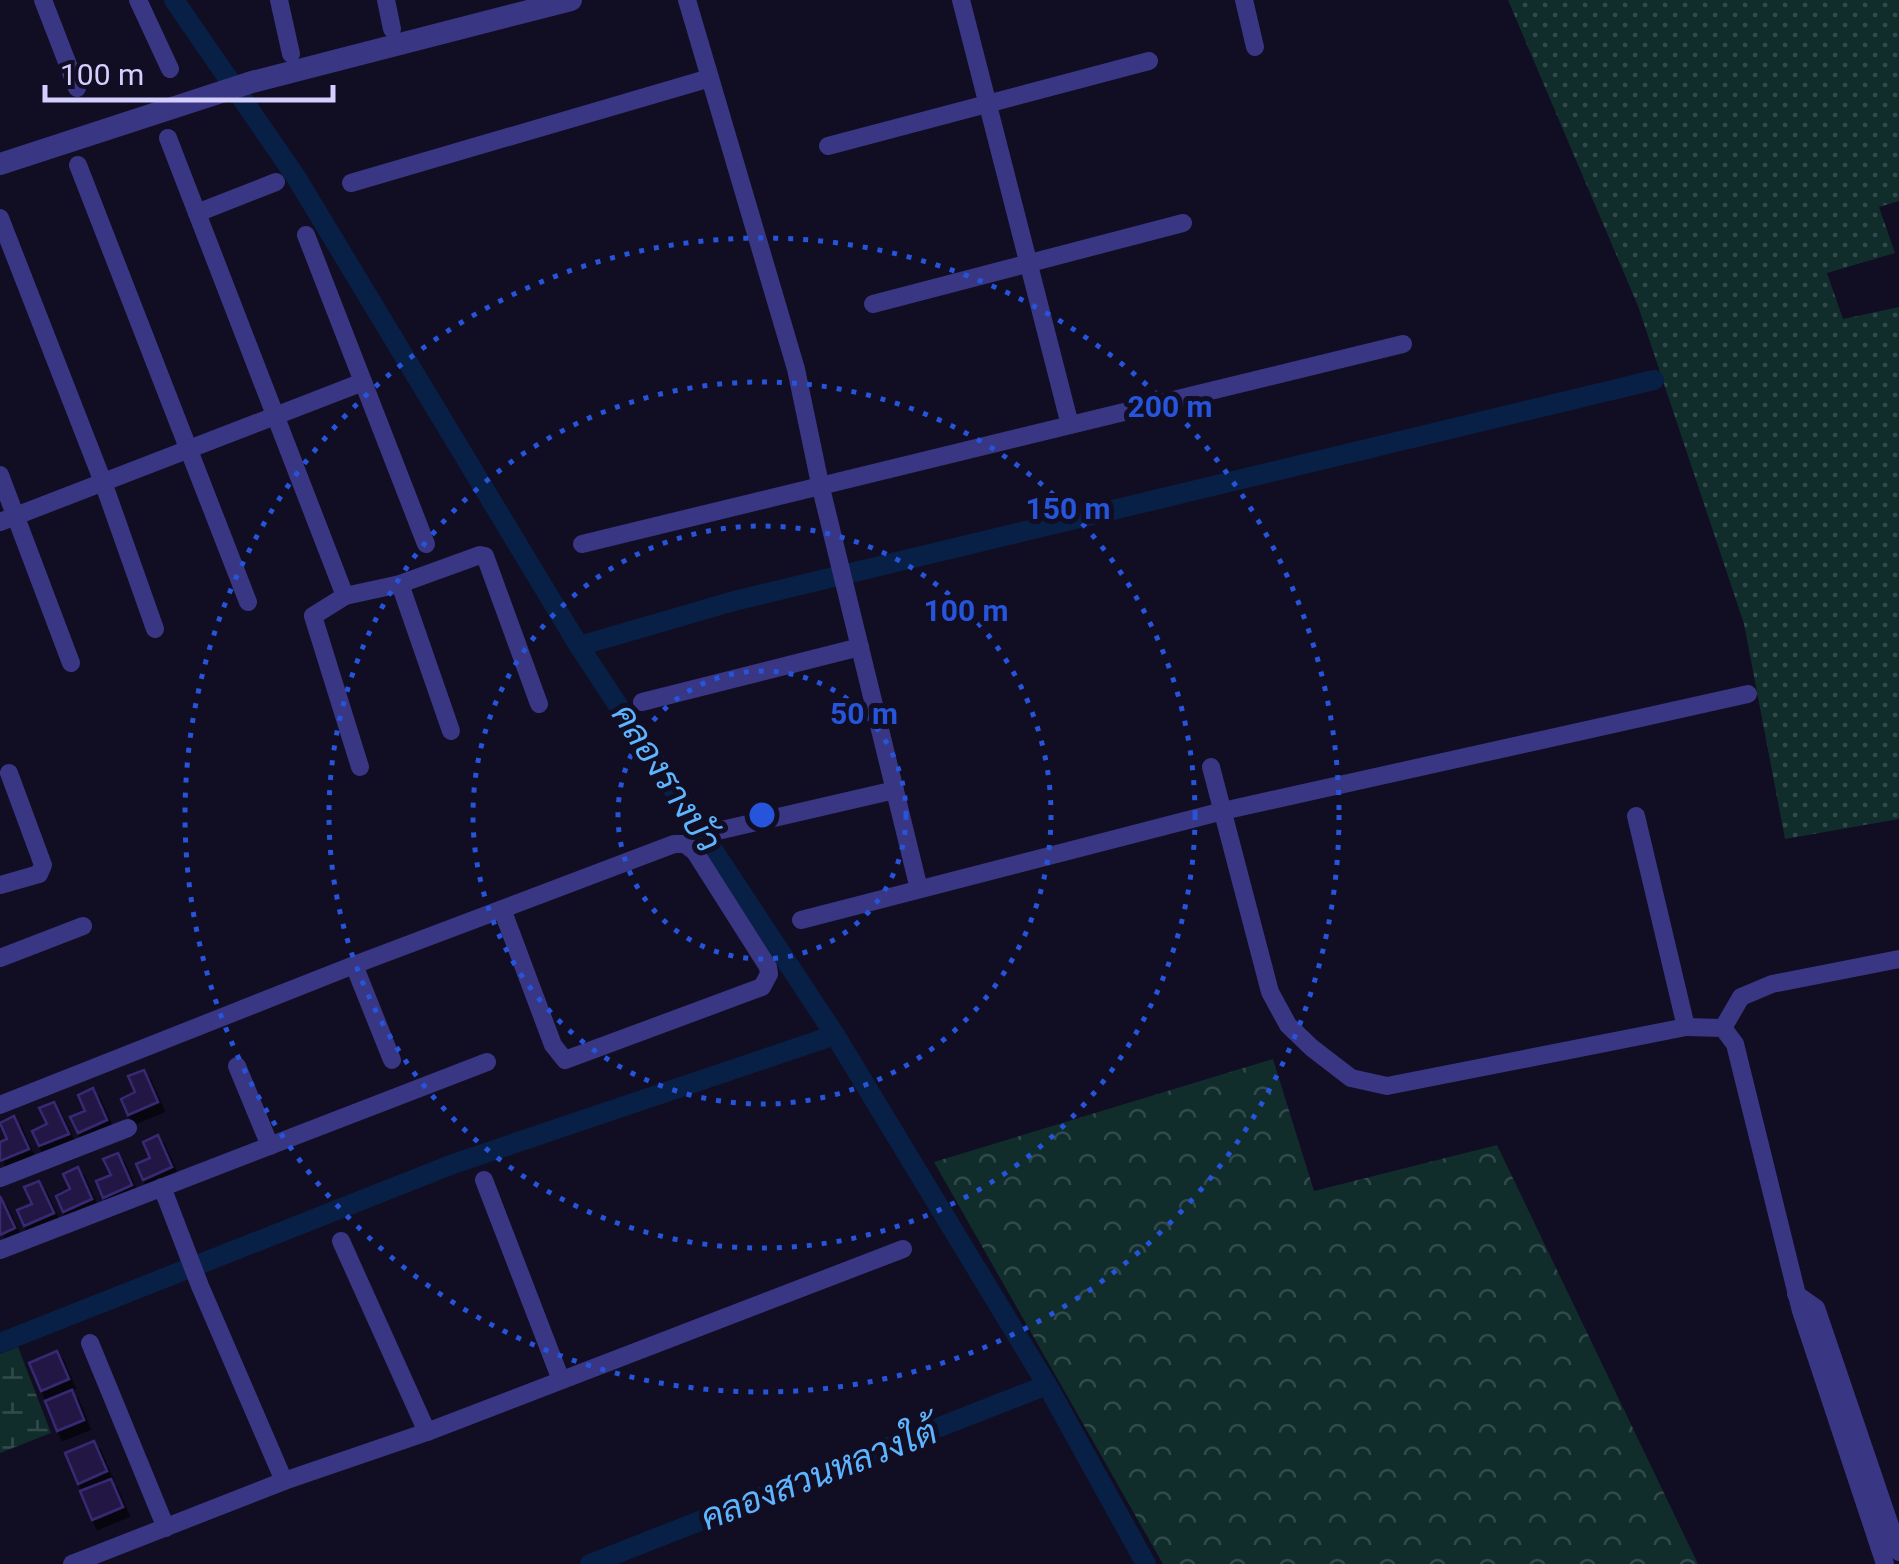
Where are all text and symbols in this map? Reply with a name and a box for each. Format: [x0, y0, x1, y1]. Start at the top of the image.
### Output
scale bar [45, 40, 332, 102]
text: 100 m [60, 57, 144, 92]
text: 200 m [1127, 389, 1213, 424]
text: 150 m [1025, 491, 1111, 526]
text: 100 m [923, 593, 1009, 628]
water label: คลองรางบัว [603, 696, 730, 860]
text: 50 m [830, 696, 898, 731]
centre of rings [744, 797, 780, 833]
water label: คลองสวนหลวงใต้ [694, 1406, 948, 1539]

